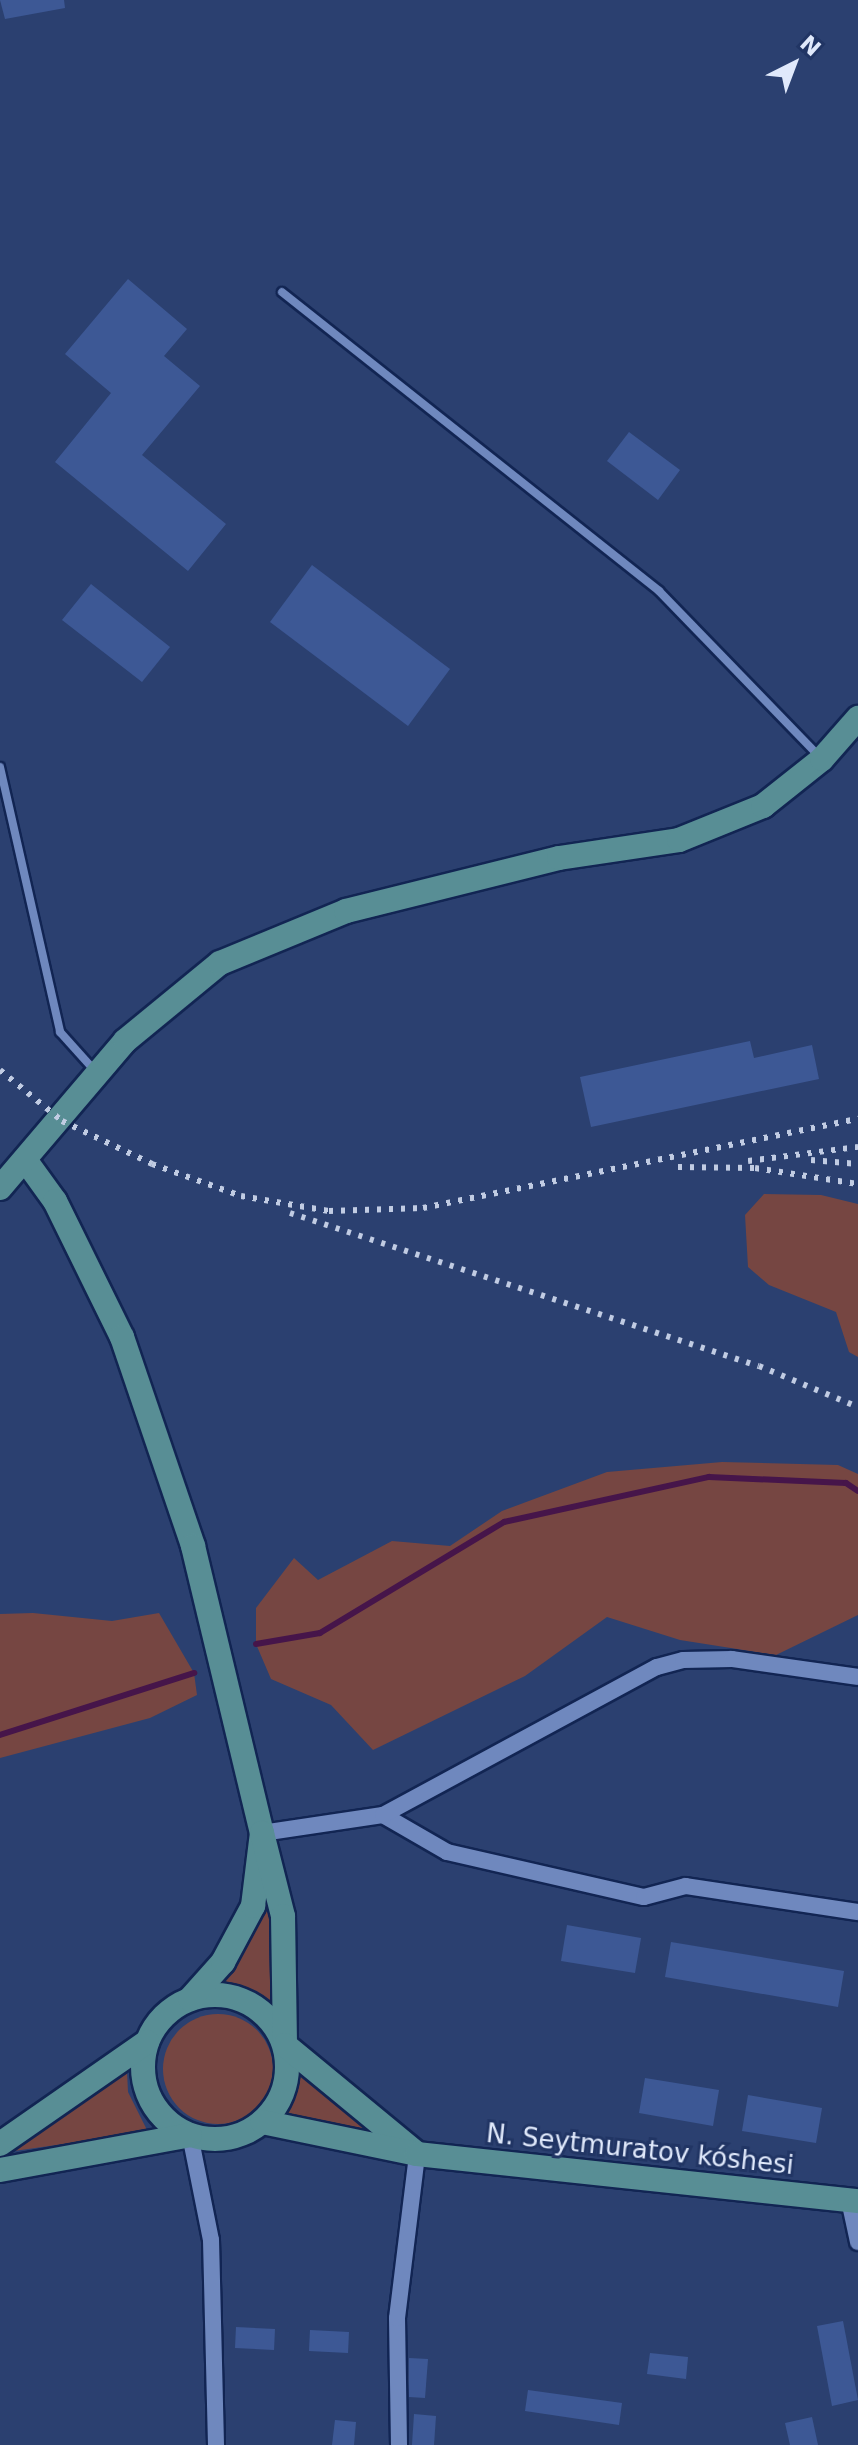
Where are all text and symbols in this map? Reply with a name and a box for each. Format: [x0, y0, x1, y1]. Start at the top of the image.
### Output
north arrow [754, 24, 834, 104]
text: N [795, 30, 826, 61]
street label: N. Seytmuratov kóshesi [485, 2118, 795, 2182]

